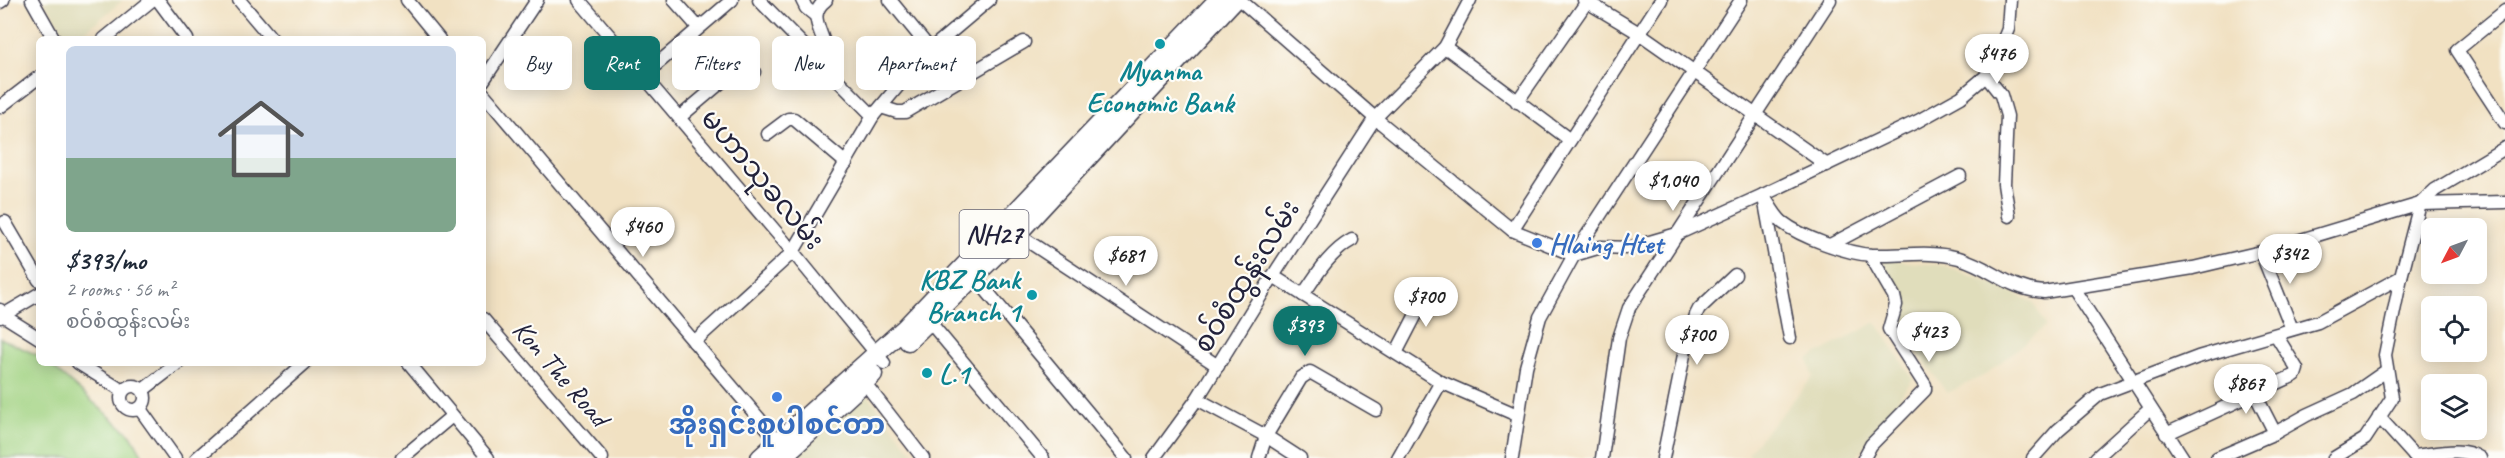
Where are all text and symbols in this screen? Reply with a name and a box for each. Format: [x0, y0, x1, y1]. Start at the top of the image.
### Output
pin: $476 [1961, 34, 2033, 85]
chip: Buy [504, 36, 572, 90]
chip: Rent [584, 36, 660, 90]
chip: Filters [672, 36, 760, 90]
chip: New [772, 36, 844, 90]
chip: Apartment [856, 36, 976, 90]
marker: Myanma Economic Bank [1153, 37, 1167, 51]
text: $476 [1979, 41, 2015, 66]
place label: Myanma Economic Bank [1086, 53, 1236, 120]
icon: home [207, 85, 315, 193]
street label: မဟာသုခလမ်း [690, 101, 833, 260]
pin: $1,040 [1624, 161, 1722, 212]
text: $1,040 [1649, 168, 1697, 193]
street label: စဝ်စံထွန်းလမ်း [1184, 192, 1311, 362]
pin: $460 [607, 207, 679, 258]
road number: NH27 [960, 210, 1028, 258]
text: $460 [625, 214, 661, 239]
north arrow [2421, 218, 2487, 284]
map controls [2421, 218, 2487, 440]
place label: Hlaing Htet [1549, 226, 1666, 261]
pin: $342 [2254, 234, 2326, 285]
pin: $681 [1090, 236, 1162, 287]
marker: Hlaing Htet [1530, 236, 1544, 250]
text: $342 [2272, 241, 2308, 266]
text: $681 [1108, 243, 1144, 268]
text: $393/mo [66, 244, 146, 277]
place label: KBZ Bank Branch 1 [919, 262, 1023, 329]
text: 2 rooms · 56 m² [66, 277, 174, 302]
pin: $700 [1390, 277, 1462, 328]
text: $700 [1408, 284, 1444, 309]
marker: KBZ Bank Branch 1 [1025, 288, 1039, 302]
button: locate [2421, 296, 2487, 362]
pin: $393 [1269, 306, 1341, 357]
text: စဝ်စံထွန်းလမ်း [66, 309, 190, 334]
street label: Kon The Road [505, 312, 619, 437]
pin: $423 [1893, 312, 1965, 363]
text: $393 [1287, 313, 1323, 338]
pin: $700 [1661, 315, 1733, 366]
text: $423 [1911, 319, 1947, 344]
text: $700 [1679, 322, 1715, 347]
place label: L.1 [939, 356, 972, 391]
pin: $867 [2210, 364, 2282, 415]
marker: L.1 [920, 366, 934, 380]
text: $867 [2228, 371, 2264, 396]
button: layers [2421, 374, 2487, 440]
marker: အိုးရှင်းစူပါစင်တာ [770, 390, 784, 404]
place label: အိုးရှင်းစူပါစင်တာ [669, 405, 885, 447]

